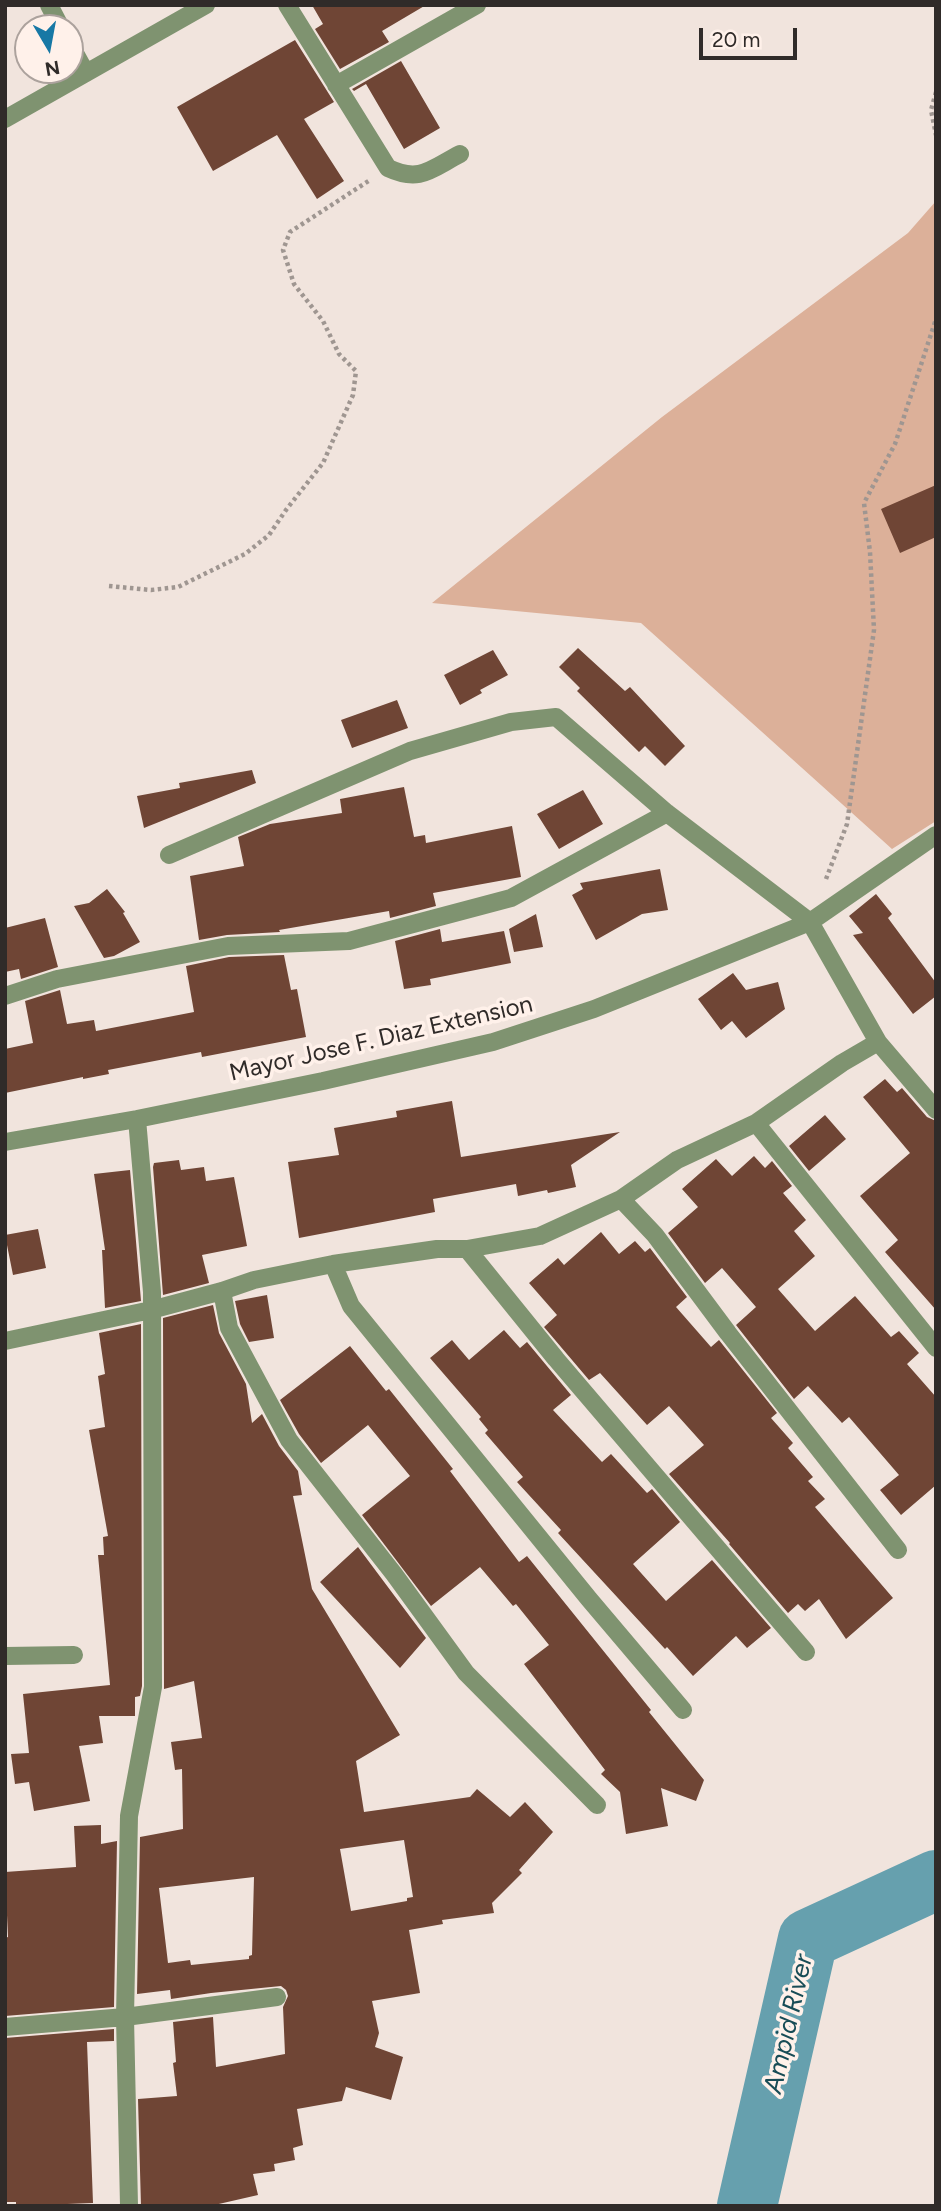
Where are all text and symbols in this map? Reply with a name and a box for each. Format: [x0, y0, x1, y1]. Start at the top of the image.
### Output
north arrow [14, 14, 84, 84]
scale bar [703, 14, 801, 58]
text: 20 m [712, 27, 760, 52]
text: N [43, 56, 62, 81]
street label: Mayor Jose F. Diaz Extension [227, 990, 535, 1088]
water label: Ampid River [758, 1952, 820, 2096]

